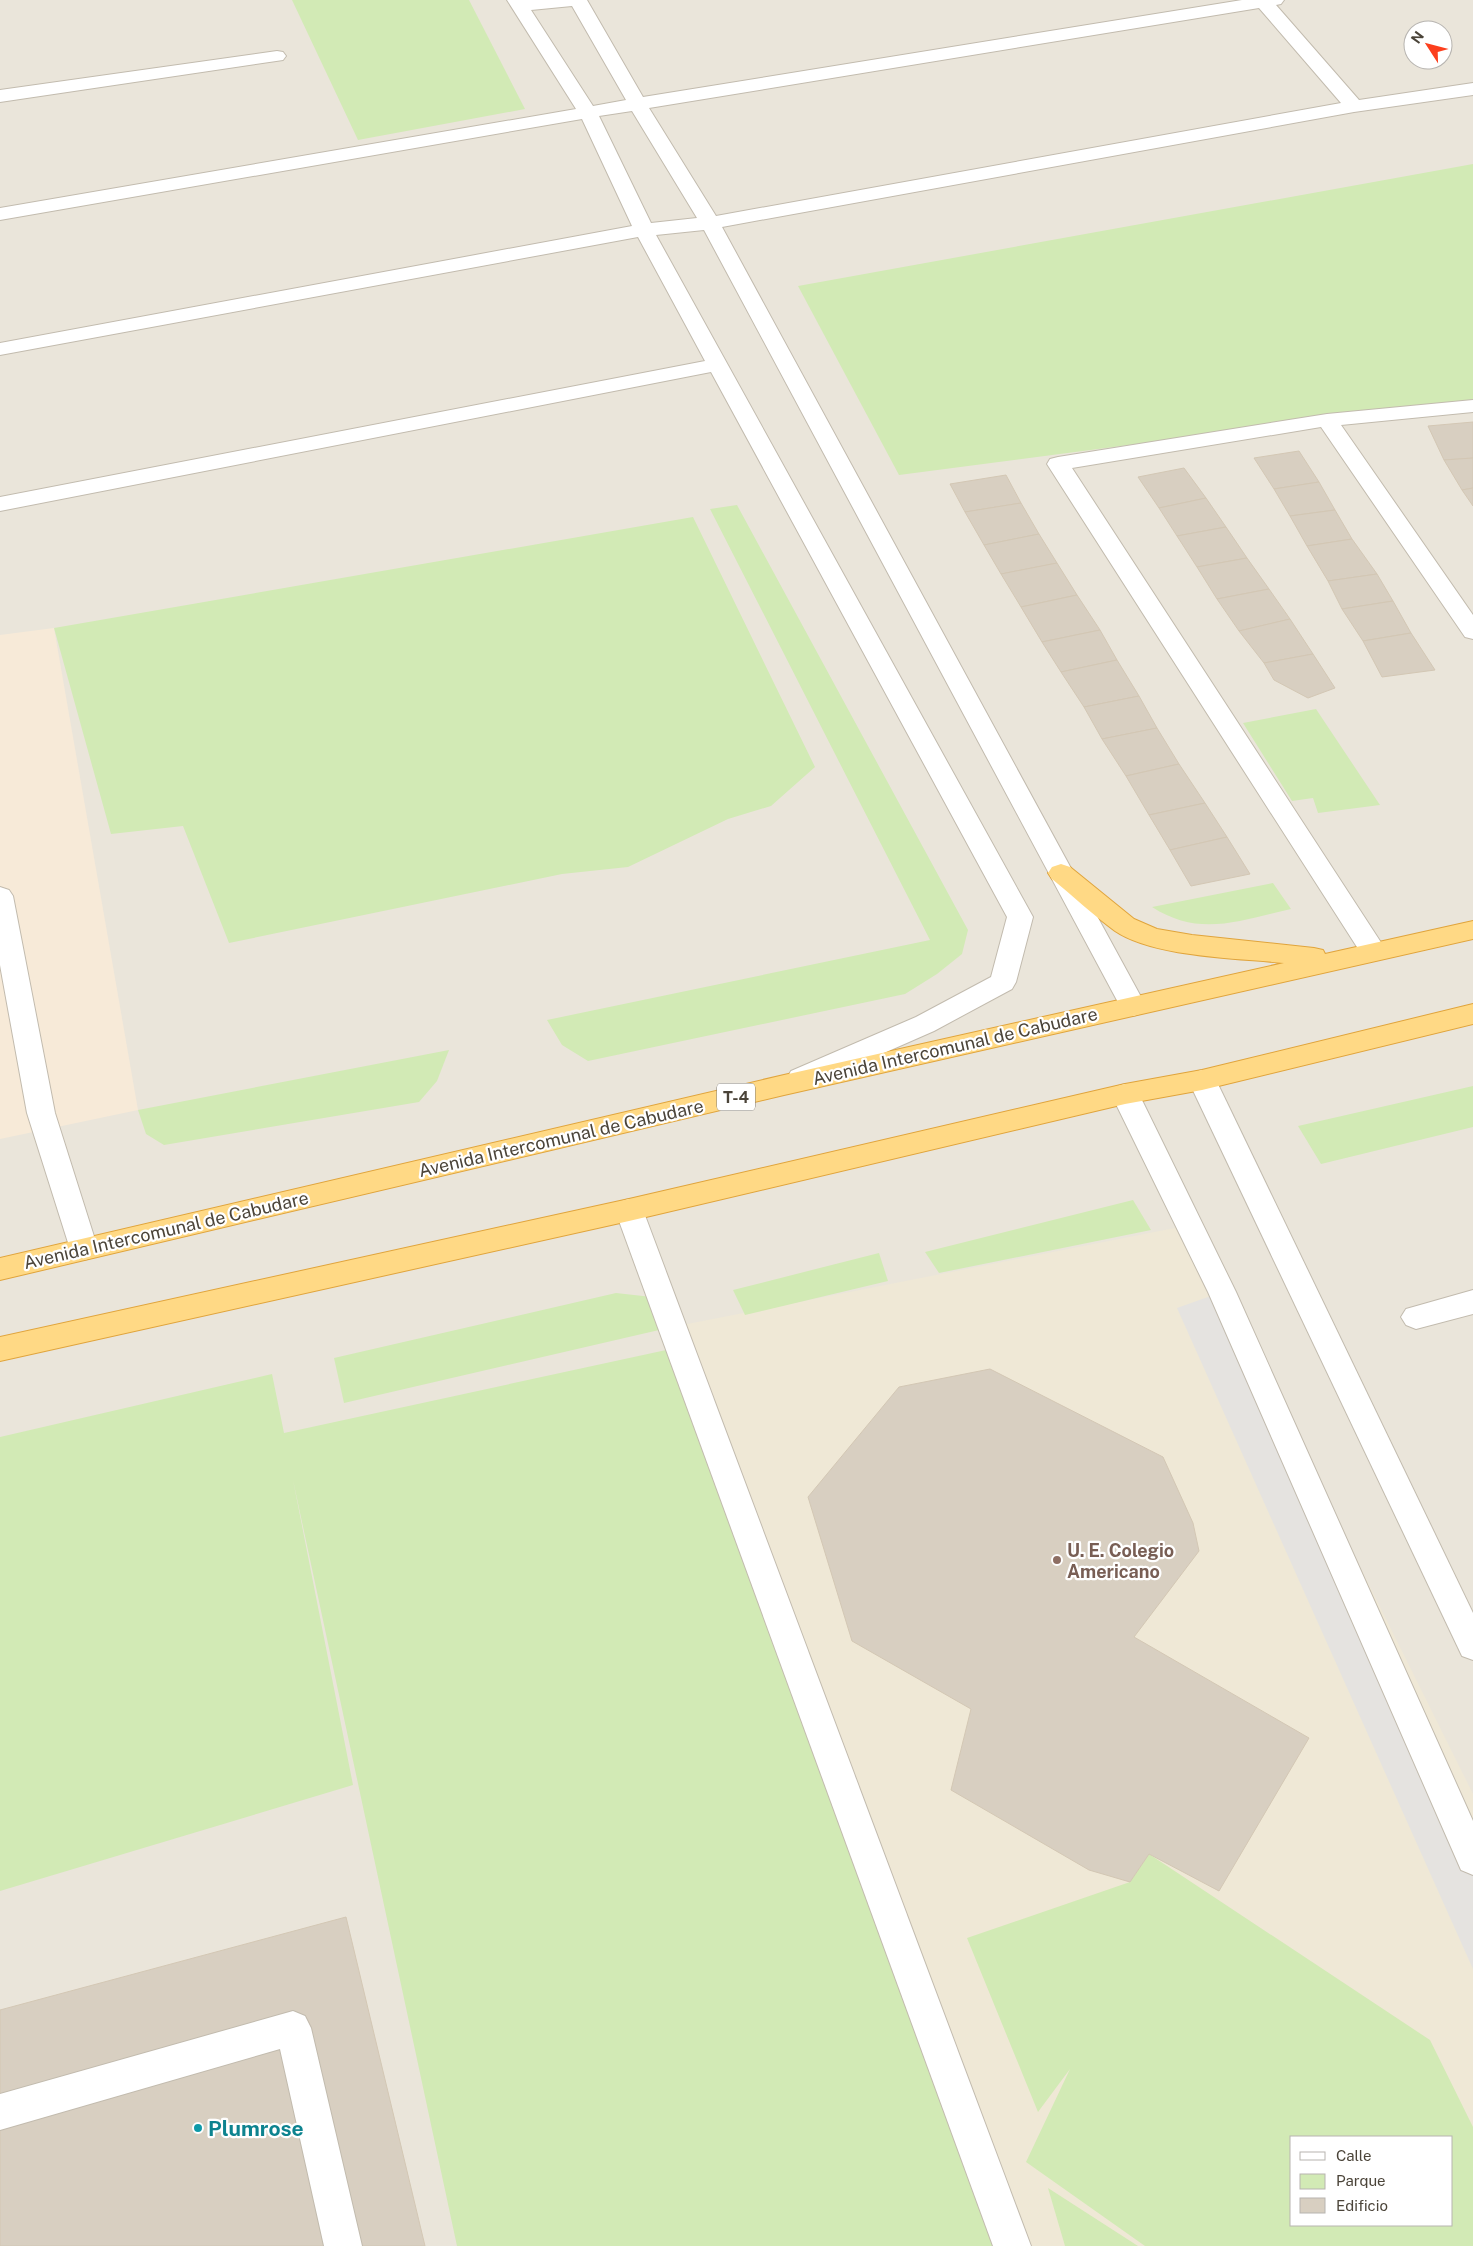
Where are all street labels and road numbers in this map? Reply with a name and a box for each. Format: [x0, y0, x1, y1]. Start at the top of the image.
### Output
street label: Avenida Intercomunal de Cabudare [810, 1003, 1100, 1089]
road number: T-4 [717, 1084, 755, 1110]
street label: Avenida Intercomunal de Cabudare [416, 1095, 706, 1181]
street label: Avenida Intercomunal de Cabudare [21, 1187, 311, 1273]

